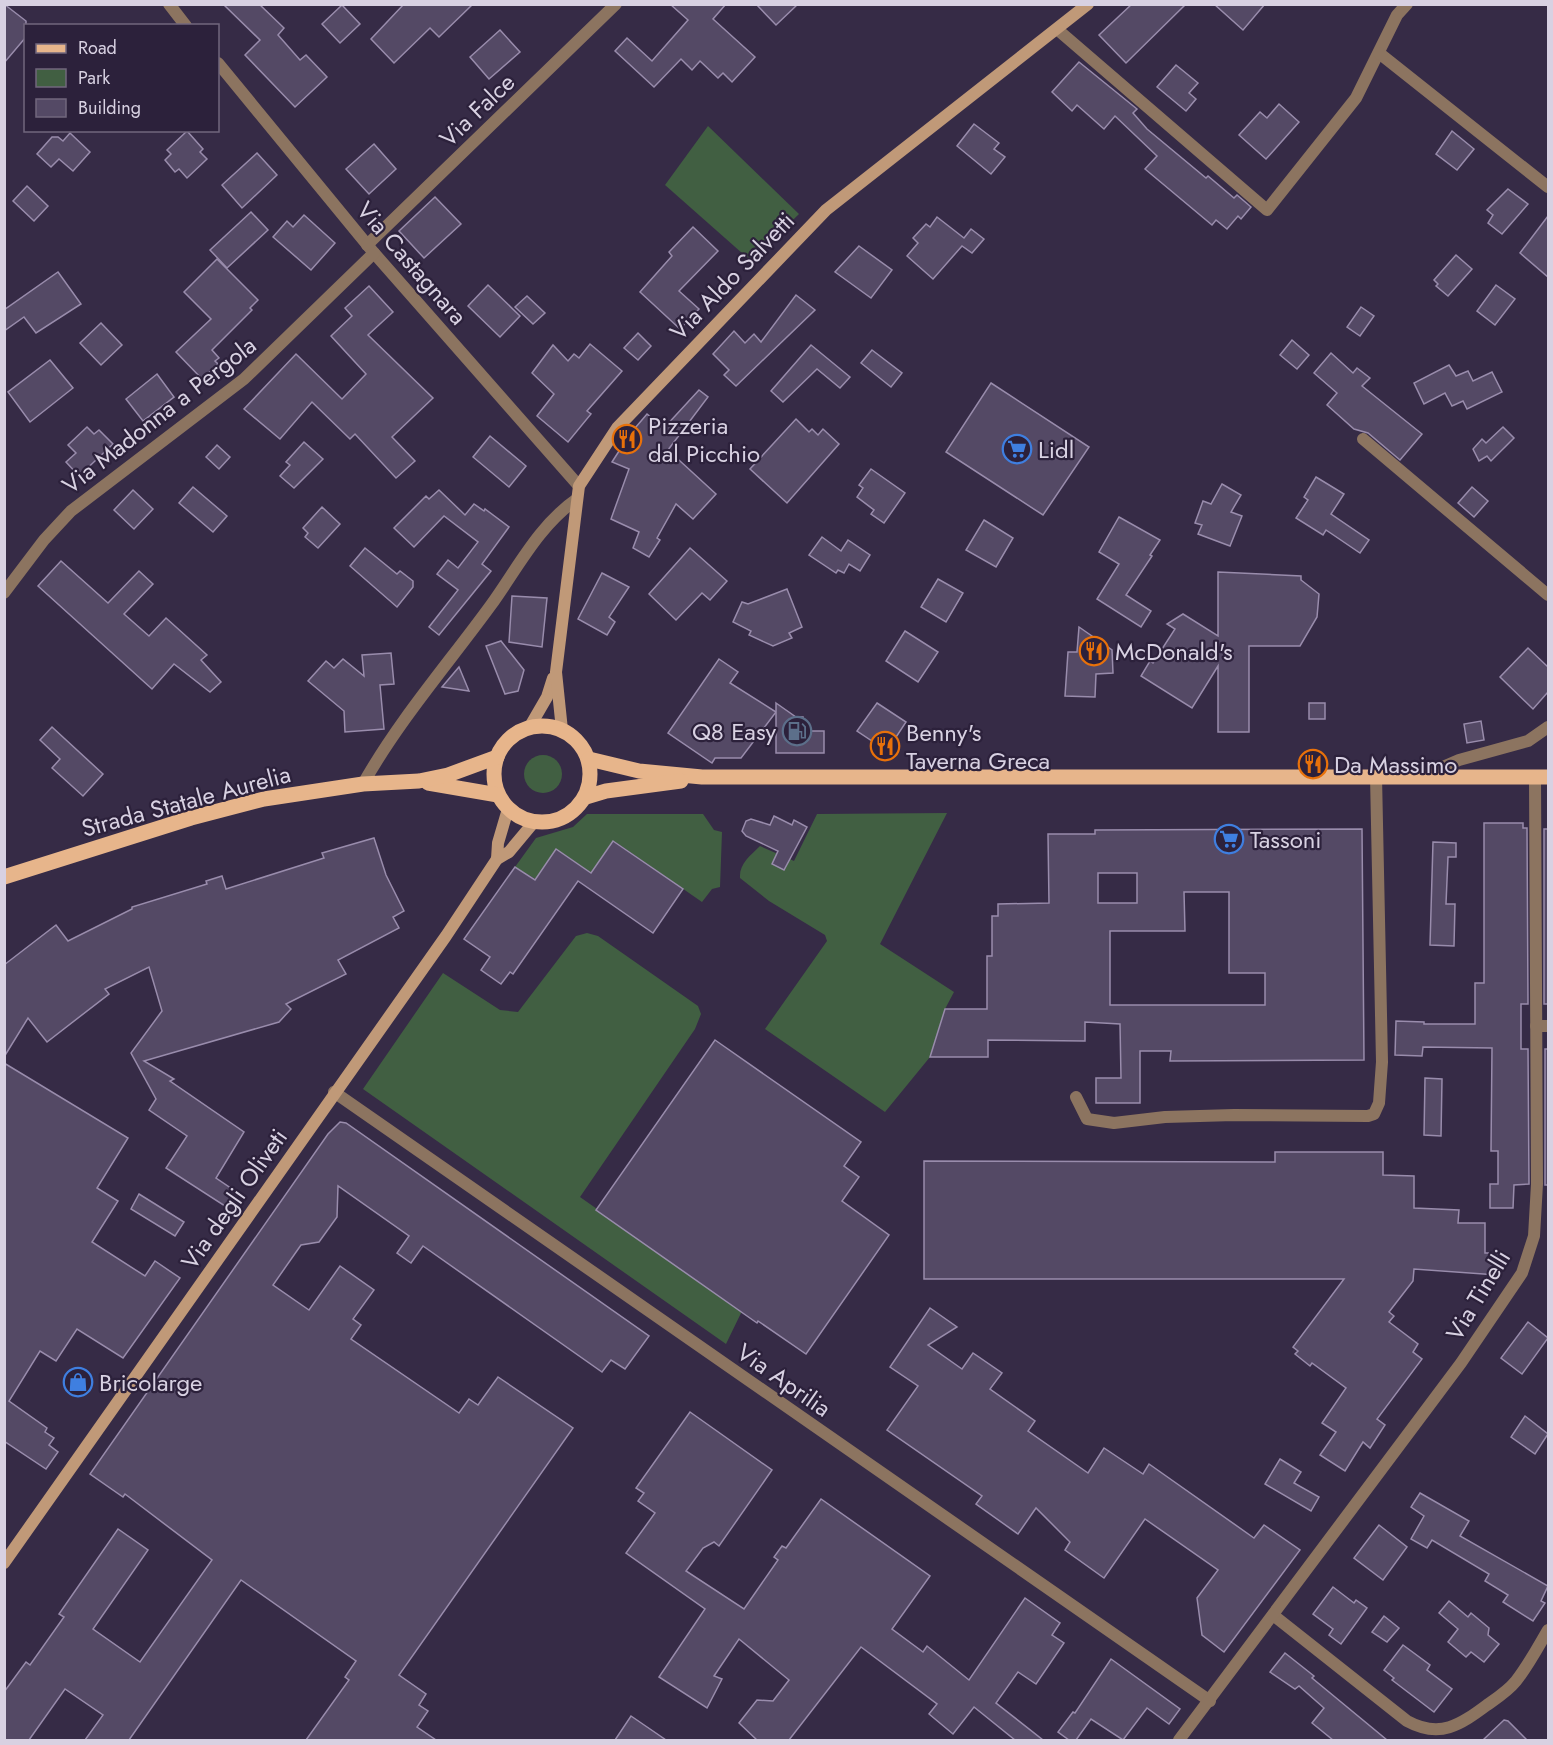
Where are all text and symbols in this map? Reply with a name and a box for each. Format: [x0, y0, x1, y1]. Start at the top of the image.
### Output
legend [24, 24, 219, 132]
text: Road [78, 35, 117, 61]
text: Park [78, 65, 110, 91]
street label: Via Falce [431, 65, 523, 155]
text: Building [78, 95, 141, 121]
street label: Via Castagnara [348, 194, 476, 332]
street label: Via Aldo Salvetti [662, 204, 802, 348]
street label: Via Madonna a Pergola [55, 328, 263, 502]
place label: Pizzeria dal Picchio [648, 408, 760, 471]
restaurant icon: Pizzeria dal Picchio [611, 423, 643, 455]
place label: Lidl [1038, 432, 1074, 467]
supermarket icon: Lidl [1001, 433, 1033, 465]
place label: McDonald's [1115, 634, 1233, 669]
restaurant icon: McDonald's [1078, 635, 1110, 667]
place label: Q8 Easy [692, 714, 776, 749]
fuel station icon: Q8 Easy [781, 715, 813, 747]
place label: Benny's Taverna Greca [906, 715, 1050, 778]
restaurant icon: Benny's Taverna Greca [869, 730, 901, 762]
place label: Da Massimo [1334, 747, 1457, 782]
restaurant icon: Da Massimo [1297, 748, 1329, 780]
street label: Strada Statale Aurelia [77, 756, 295, 846]
place label: Tassoni [1250, 822, 1322, 857]
supermarket icon: Tassoni [1213, 823, 1245, 855]
street label: Via degli Oliveti [172, 1121, 296, 1277]
street label: Via Tinelli [1437, 1243, 1519, 1347]
street label: Via Aprilia [730, 1335, 838, 1425]
place label: Bricolarge [99, 1365, 202, 1400]
shop icon: Bricolarge [62, 1366, 94, 1398]

